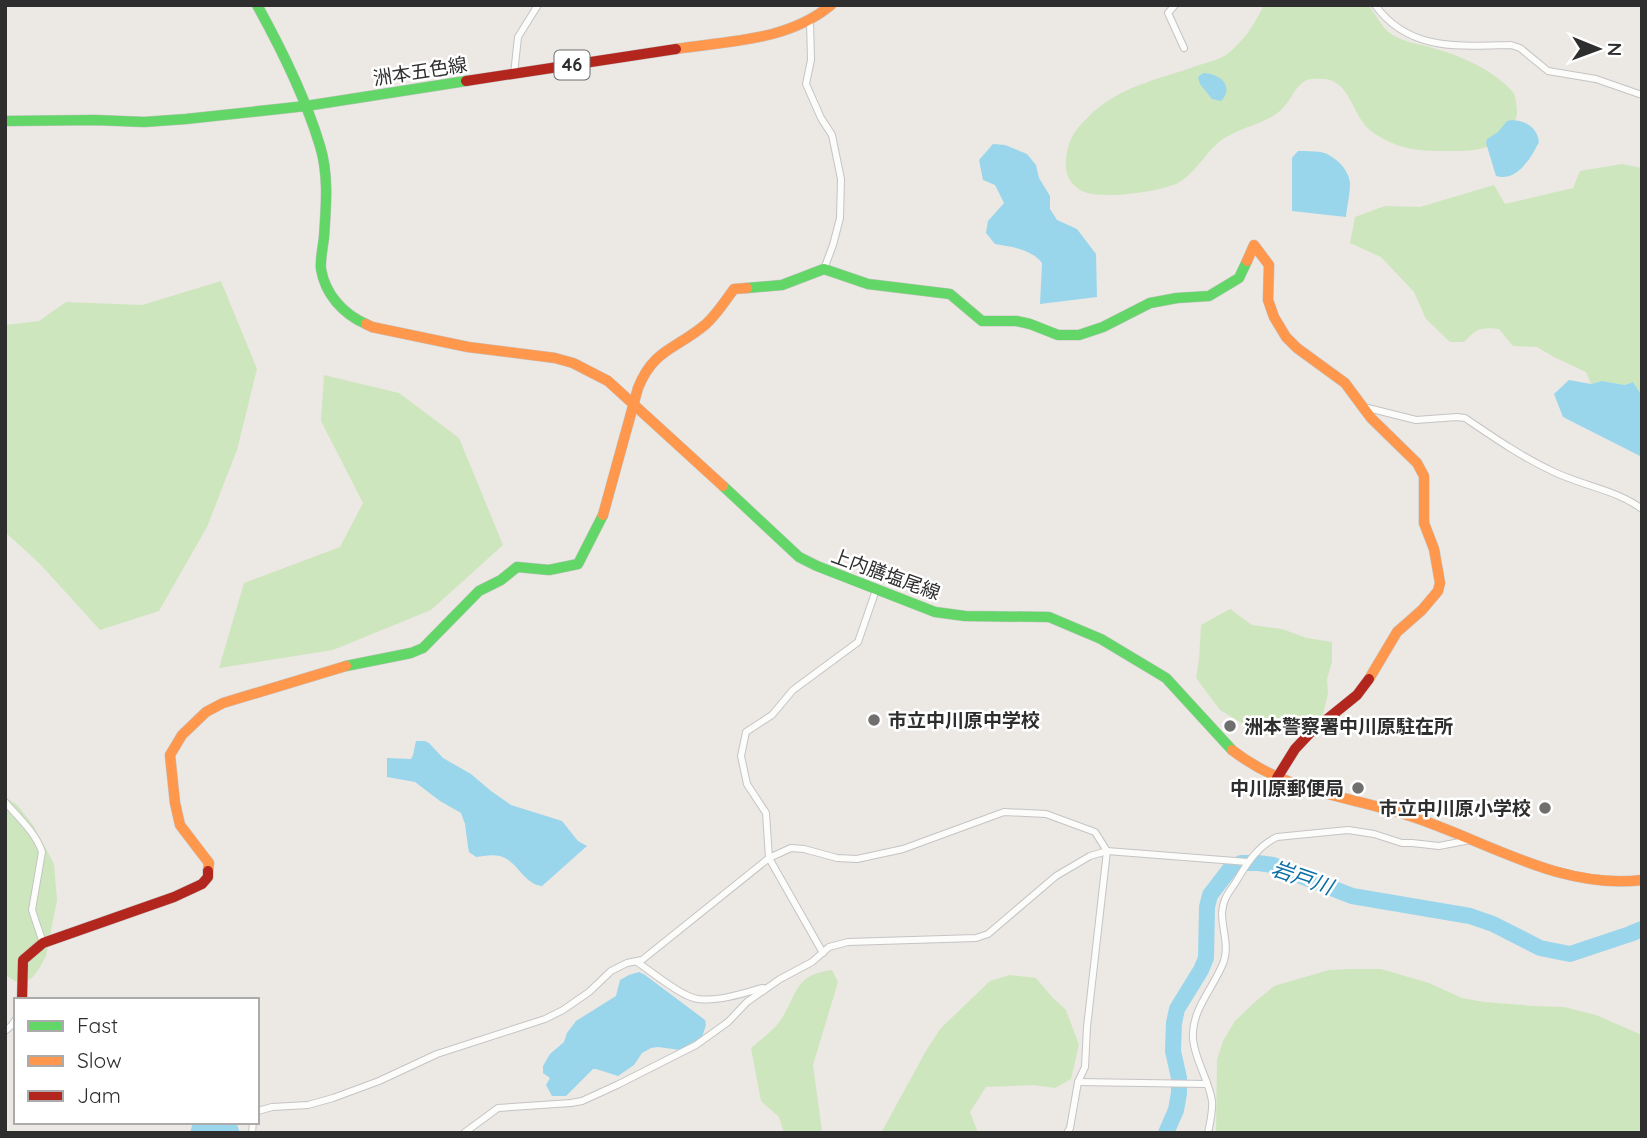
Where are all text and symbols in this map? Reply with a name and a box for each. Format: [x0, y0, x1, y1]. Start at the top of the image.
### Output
north arrow [1563, 14, 1633, 84]
text: N [1603, 42, 1627, 56]
road number: 46 [554, 51, 590, 80]
street label: 洲本五色線 [371, 52, 469, 90]
street label: 上内膳塩尾線 [828, 543, 944, 605]
place label: 市立中川原中学校 [888, 708, 1040, 732]
marker: 市立中川原中学校 [866, 712, 882, 728]
place label: 洲本警察署中川原駐在所 [1244, 714, 1453, 738]
marker: 洲本警察署中川原駐在所 [1222, 718, 1238, 734]
place label: 中川原郵便局 [1230, 776, 1344, 800]
marker: 中川原郵便局 [1350, 780, 1366, 796]
place label: 市立中川原小学校 [1379, 796, 1531, 820]
marker: 市立中川原小学校 [1537, 800, 1553, 816]
water label: 岩戸川 [1268, 855, 1338, 900]
legend [14, 998, 259, 1124]
text: Fast [77, 1012, 118, 1038]
text: Slow [77, 1047, 122, 1073]
text: Jam [77, 1082, 121, 1108]

